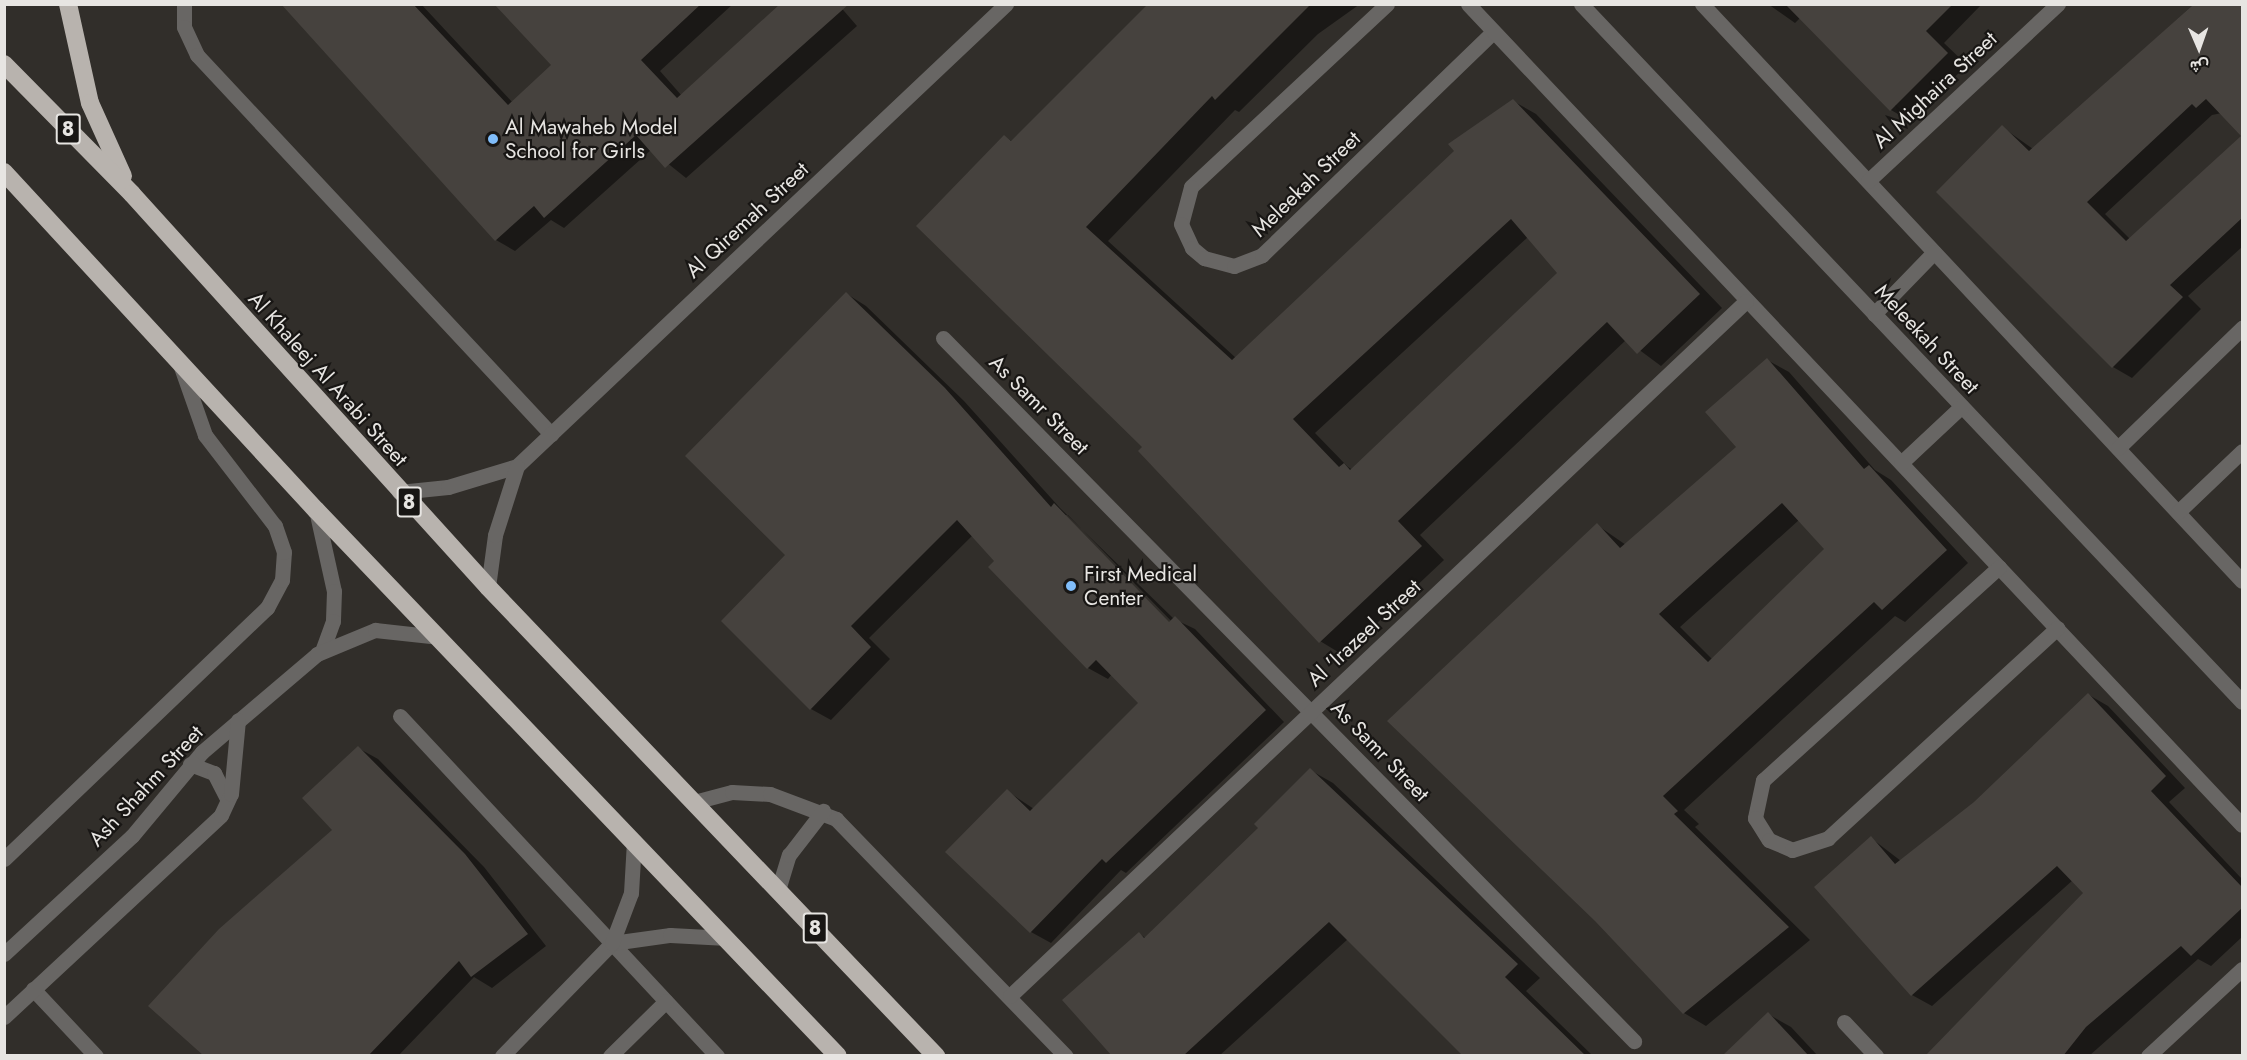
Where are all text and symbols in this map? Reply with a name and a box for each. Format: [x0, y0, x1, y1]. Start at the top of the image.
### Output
north arrow [2169, 18, 2229, 78]
street label: Al Mighaira Street [1868, 26, 2002, 154]
text: ش [2190, 55, 2210, 78]
road number: 8 [54, 112, 82, 146]
place label: Al Mawaheb Model School for Girls [505, 114, 678, 164]
street label: Meleekah Street [1247, 126, 1365, 242]
marker: Al Mawaheb Model School for Girls [486, 132, 500, 146]
street label: Al Qiremah Street [680, 157, 814, 283]
street label: Meleekah Street [1870, 279, 1984, 399]
street label: Al Khaleej Al Arabi Street [243, 287, 413, 471]
street label: As Samr Street [984, 350, 1094, 460]
road number: 8 [396, 485, 422, 519]
place label: First Medical Center [1084, 561, 1197, 611]
street label: Al 'Irazeel Street [1302, 574, 1426, 692]
marker: First Medical Center [1062, 577, 1080, 595]
street label: As Samr Street [1326, 695, 1434, 807]
street label: Ash Shahm Street [84, 720, 208, 852]
road number: 8 [802, 911, 828, 945]

